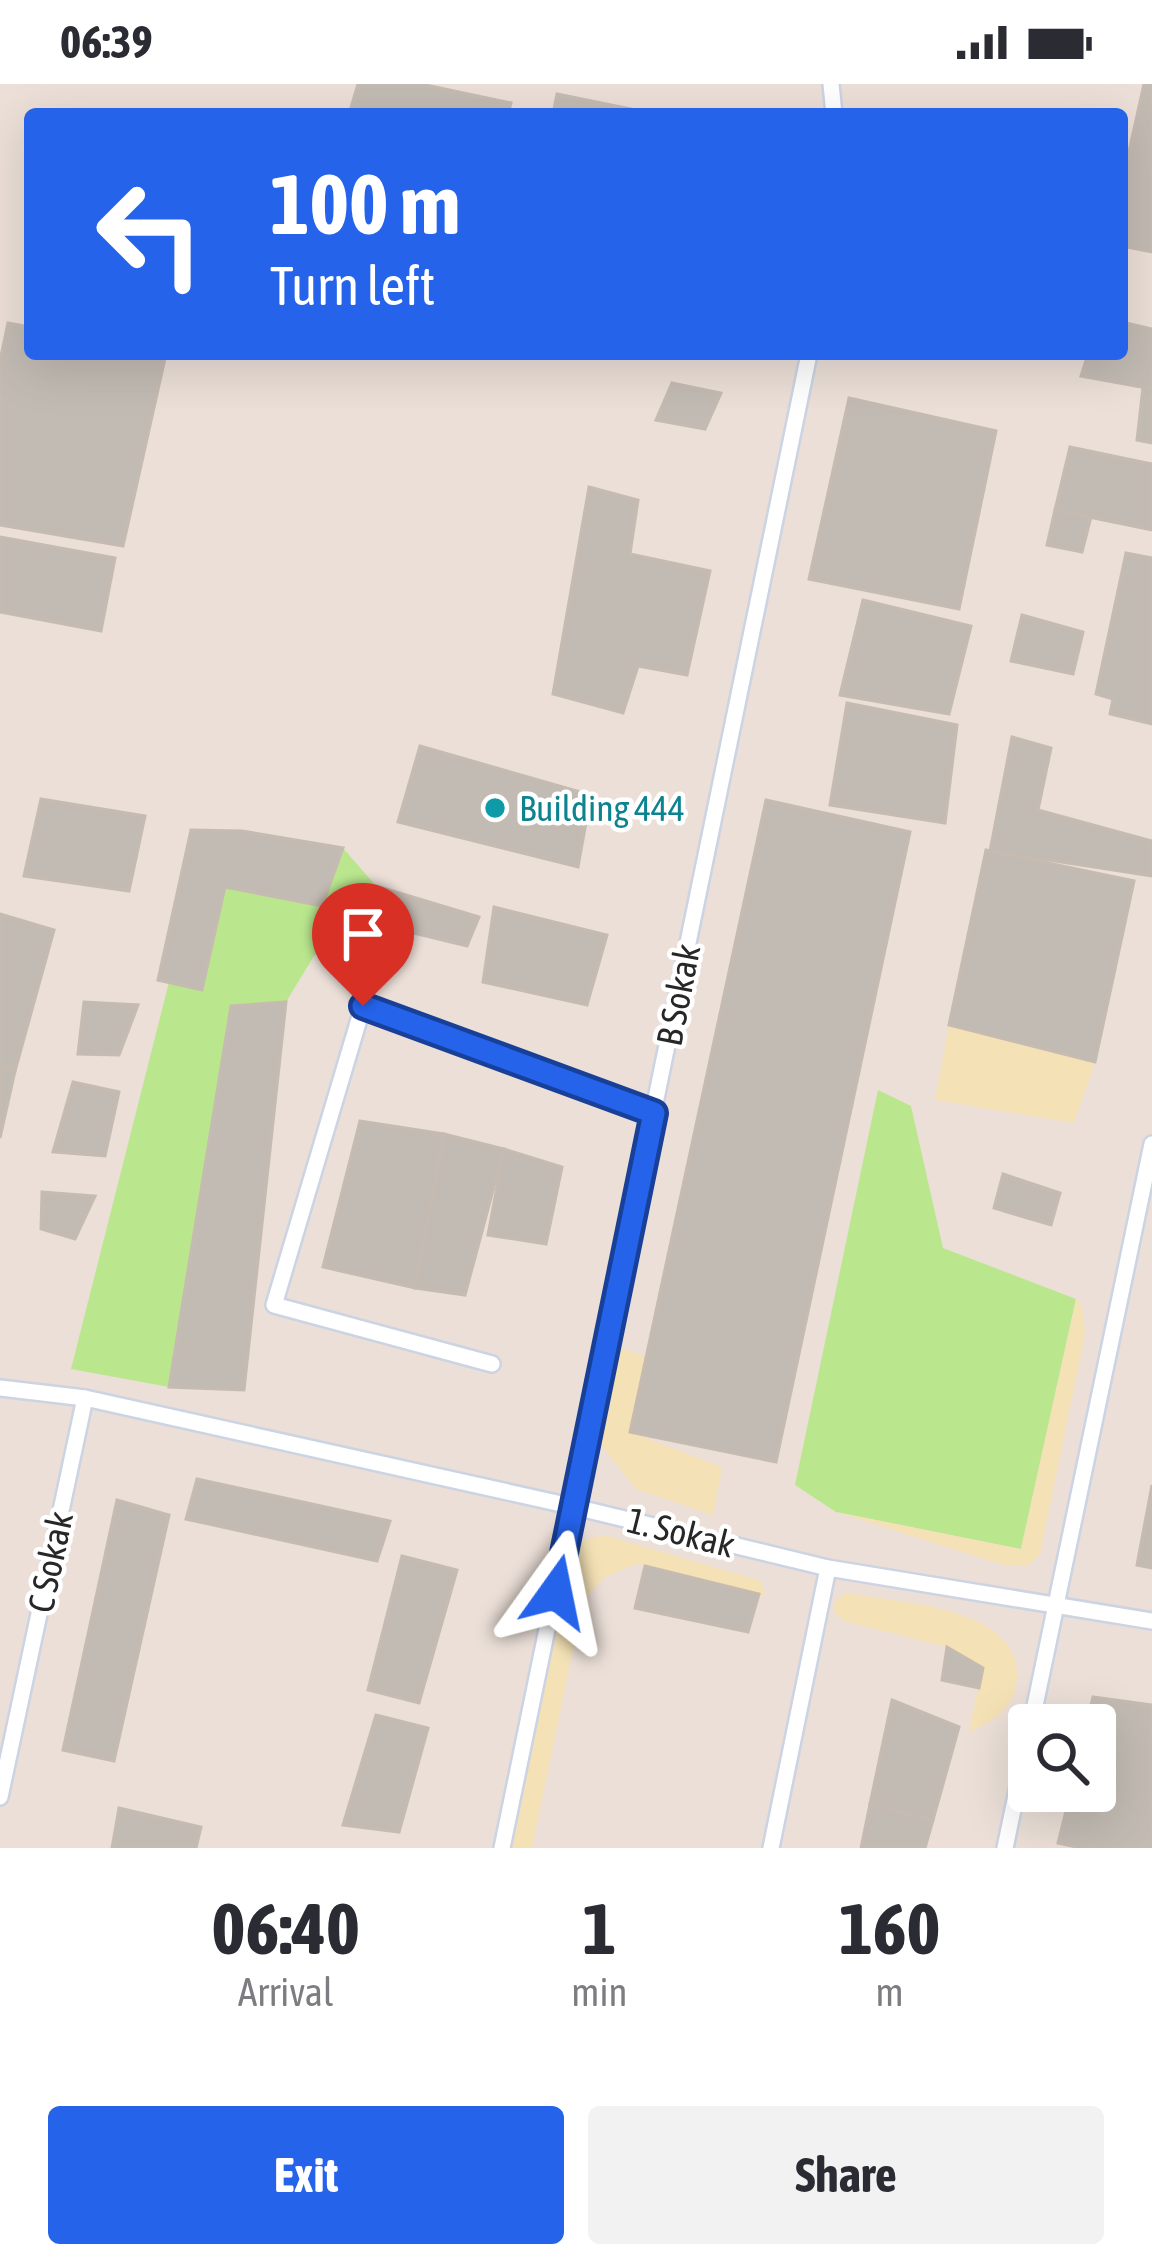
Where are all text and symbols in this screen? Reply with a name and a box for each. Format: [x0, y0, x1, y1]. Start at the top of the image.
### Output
text: 06:39 [60, 16, 153, 68]
icon: left [72, 156, 228, 312]
text: 100 m [270, 156, 460, 252]
text: Turn left [270, 255, 435, 316]
place label: Building 444 [519, 787, 685, 829]
marker: Building 444 [482, 795, 508, 821]
pin [312, 883, 414, 1006]
icon: arrive [330, 901, 396, 967]
street label: B Sokak [648, 941, 708, 1049]
street label: 1. Sokak [623, 1498, 739, 1566]
street label: C Sokak [19, 1508, 81, 1616]
position arrow [493, 1529, 619, 1655]
map controls [1008, 1704, 1116, 1812]
button: search [1008, 1704, 1116, 1812]
text: 06:40 [212, 1887, 360, 1969]
text: 1 [582, 1887, 616, 1969]
text: 160 [839, 1887, 940, 1969]
text: Arrival [238, 1970, 333, 2014]
text: min [571, 1970, 627, 2014]
text: m [876, 1970, 904, 2014]
button: Exit [48, 2106, 564, 2244]
button: Share [588, 2106, 1104, 2244]

